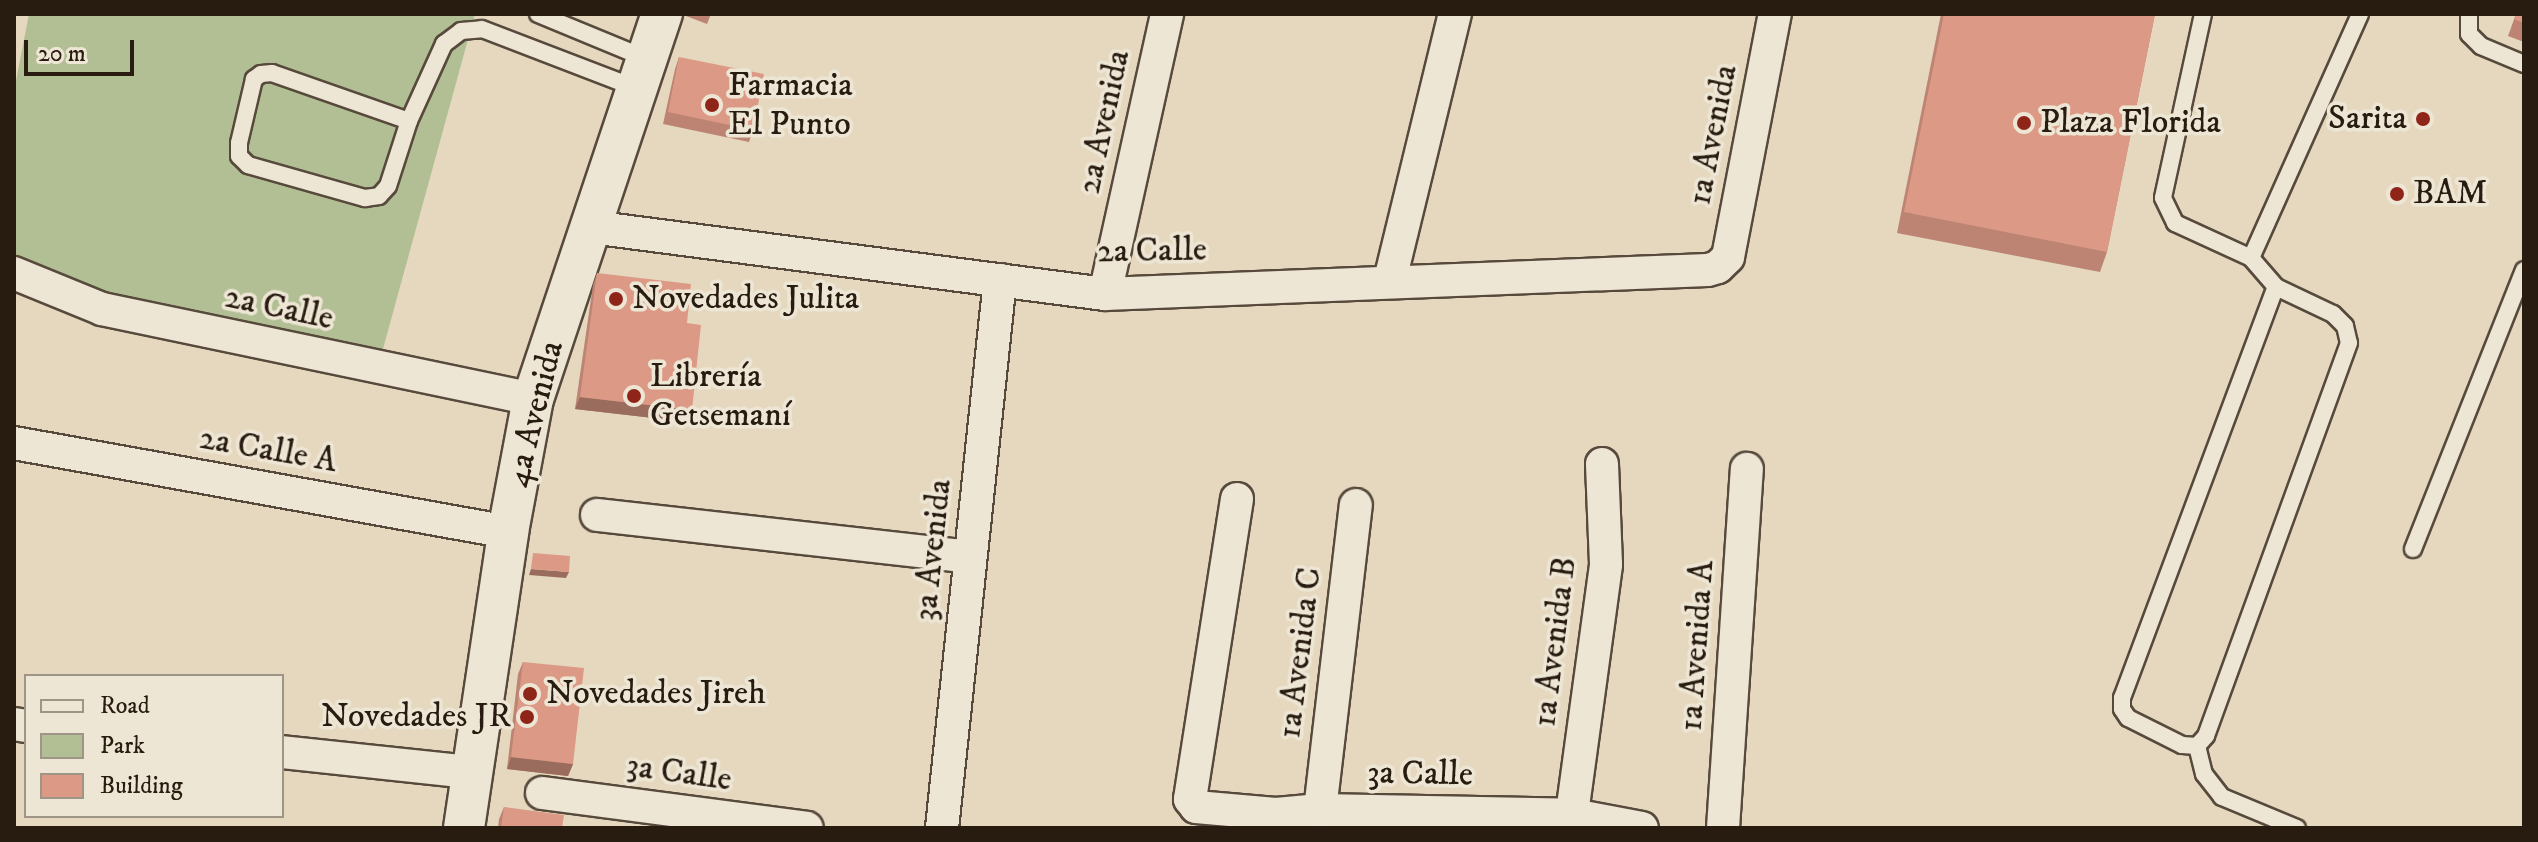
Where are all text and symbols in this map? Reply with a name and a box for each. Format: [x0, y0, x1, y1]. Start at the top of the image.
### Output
scale bar [28, 24, 138, 74]
text: 20 m [38, 39, 86, 69]
street label: 2a Avenida [1069, 46, 1139, 198]
street label: 1a Avenida [1679, 61, 1747, 209]
place label: Farmacia El Punto [728, 65, 853, 144]
marker: Farmacia El Punto [703, 96, 721, 114]
place label: Sarita [2328, 99, 2407, 139]
place label: Plaza Florida [2040, 103, 2221, 143]
marker: Sarita [2414, 110, 2432, 128]
marker: Plaza Florida [2015, 114, 2033, 132]
place label: BAM [2413, 174, 2487, 214]
marker: BAM [2388, 185, 2406, 203]
street label: 2a Calle [1097, 230, 1207, 272]
street label: 2a Calle [221, 277, 337, 339]
place label: Novedades Julita [632, 279, 859, 319]
marker: Novedades Julita [607, 290, 625, 308]
street label: 4a Avenida [497, 337, 573, 491]
place label: Librería Getsemaní [650, 356, 791, 436]
marker: Librería Getsemaní [625, 387, 643, 405]
street label: 2a Calle A [196, 418, 340, 482]
street label: 3a Avenida [905, 477, 961, 623]
street label: 1a Avenida B [1524, 555, 1586, 729]
street label: 1a Avenida A [1671, 559, 1723, 733]
street label: 1a Avenida C [1269, 565, 1331, 741]
legend [24, 674, 284, 818]
place label: Novedades Jireh [546, 674, 766, 714]
marker: Novedades Jireh [521, 685, 539, 703]
text: Road [100, 691, 150, 721]
place label: Novedades JR [321, 697, 511, 737]
marker: Novedades JR [518, 708, 536, 726]
text: Park [100, 731, 145, 761]
street label: 3a Calle [624, 745, 734, 801]
street label: 3a Calle [1367, 753, 1473, 795]
text: Building [100, 771, 183, 801]

